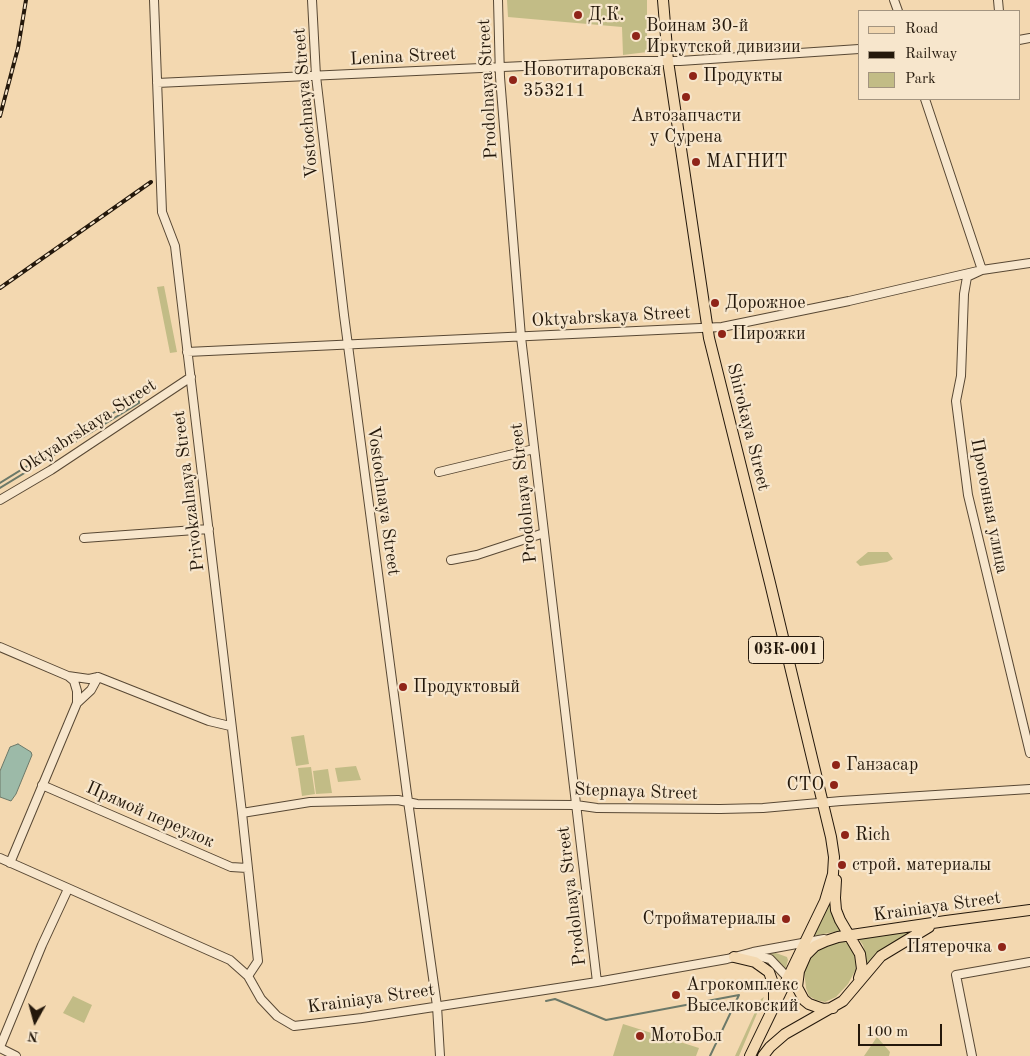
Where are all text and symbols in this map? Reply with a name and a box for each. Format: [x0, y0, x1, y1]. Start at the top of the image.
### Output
place label: Д.К. [588, 4, 625, 26]
marker: Д.К. [572, 9, 584, 21]
legend [858, 10, 1020, 100]
place label: Воинам 30-й Иркутской дивизии [646, 15, 801, 58]
street label: Prodolnaya Street [474, 18, 502, 160]
text: Road [905, 22, 938, 37]
street label: Vostochnaya Street [289, 27, 323, 179]
marker: Воинам 30-й Иркутской дивизии [630, 30, 642, 42]
street label: Lenina Street [349, 43, 457, 71]
text: Railway [905, 47, 958, 62]
place label: Новотитаровская 353211 [523, 59, 661, 102]
place label: Продукты [703, 65, 783, 87]
marker: Продукты [687, 70, 699, 82]
text: Park [905, 72, 936, 87]
marker: Новотитаровская 353211 [507, 74, 519, 86]
marker: Автозапчасти у Сурена [680, 91, 692, 103]
place label: Автозапчасти у Сурена [631, 105, 741, 148]
place label: МАГНИТ [706, 151, 787, 173]
marker: МАГНИТ [690, 156, 702, 168]
place label: Дорожное [725, 292, 805, 314]
marker: Дорожное [709, 297, 721, 309]
street label: Oktyabrskaya Street [531, 302, 691, 332]
place label: Пирожки [732, 323, 806, 345]
marker: Пирожки [716, 328, 728, 340]
street label: Shirokaya Street [722, 361, 774, 493]
street label: Oktyabrskaya Street [15, 375, 161, 479]
street label: Privokzalnaya Street [168, 409, 210, 573]
street label: Prodolnaya Street [506, 422, 542, 564]
street label: Vostochnaya Street [362, 425, 404, 577]
street label: Прогонная улица [965, 437, 1013, 575]
road number: 03К-001 [748, 636, 824, 664]
place label: Продуктовый [413, 676, 520, 698]
marker: Продуктовый [397, 681, 409, 693]
place label: Ганзасар [846, 754, 918, 776]
marker: Ганзасар [830, 759, 842, 771]
place label: СТО [786, 774, 824, 796]
street label: Прямой переулок [82, 777, 218, 853]
street label: Stepnaya Street [574, 779, 698, 805]
marker: СТО [828, 779, 840, 791]
place label: Rich [855, 824, 890, 846]
street label: Prodolnaya Street [553, 825, 591, 967]
marker: Rich [839, 829, 851, 841]
place label: строй. материалы [852, 854, 991, 876]
marker: строй. материалы [836, 859, 848, 871]
street label: Krainiaya Street [872, 887, 1002, 927]
place label: Стройматериалы [643, 908, 776, 930]
marker: Стройматериалы [780, 913, 792, 925]
place label: Пятерочка [907, 936, 992, 958]
marker: Пятерочка [996, 941, 1008, 953]
place label: Агрокомплекс Выселковский [686, 974, 798, 1016]
street label: Krainiaya Street [306, 979, 436, 1019]
marker: Агрокомплекс Выселковский [670, 989, 682, 1001]
north arrow [10, 996, 60, 1046]
scale bar [860, 1014, 944, 1046]
place label: МотоБол [650, 1025, 722, 1047]
text: 100 m [866, 1025, 908, 1040]
text: N [27, 1028, 39, 1043]
marker: МотоБол [634, 1030, 646, 1042]

